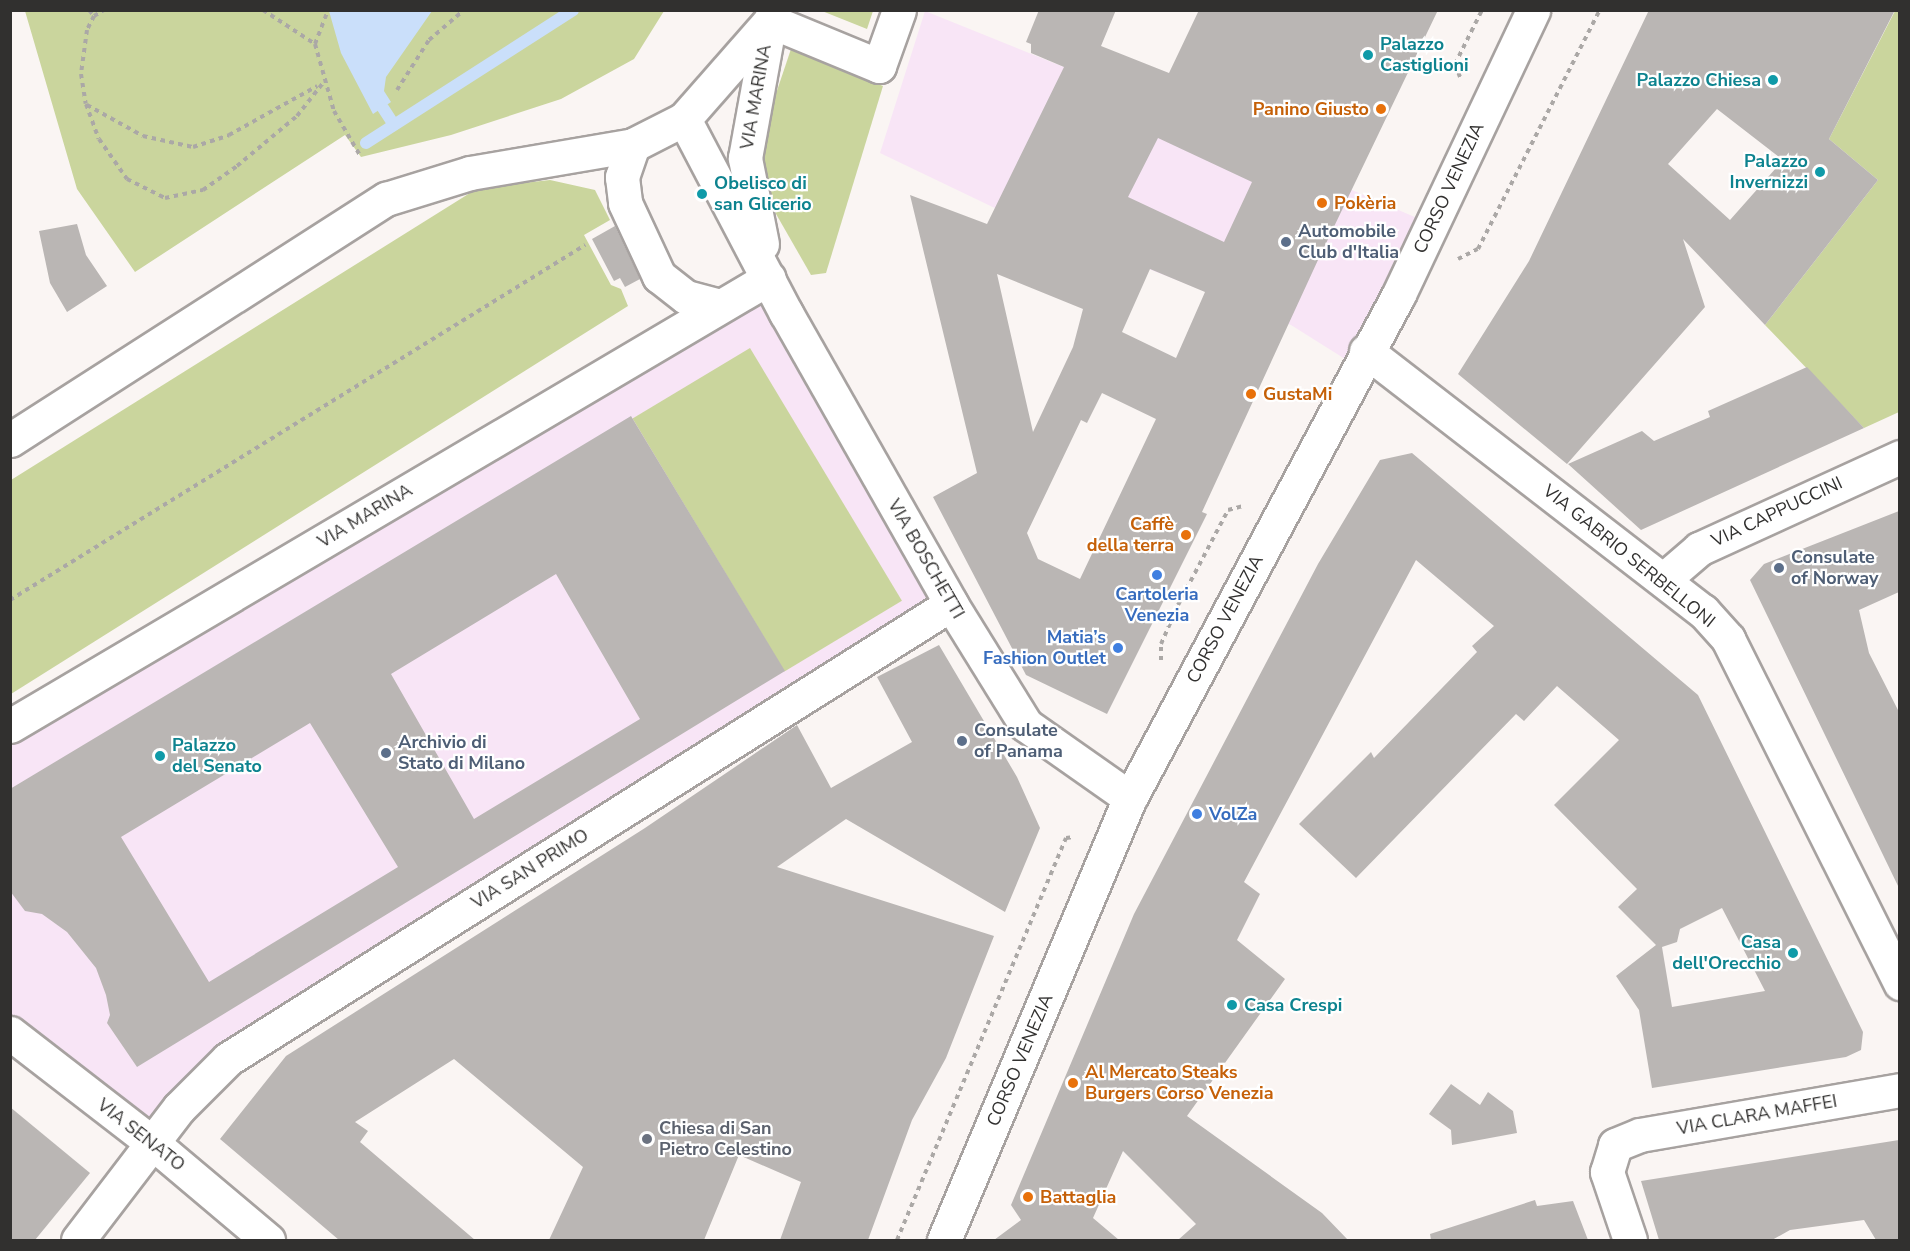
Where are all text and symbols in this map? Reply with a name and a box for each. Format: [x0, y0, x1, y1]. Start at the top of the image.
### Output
place label: Palazzo Castiglioni [1380, 34, 1469, 76]
street label: VIA MARINA [736, 43, 776, 151]
marker: Palazzo Castiglioni [1361, 48, 1375, 62]
place label: Palazzo Chiesa [1636, 69, 1761, 91]
marker: Palazzo Chiesa [1766, 73, 1780, 87]
place label: Panino Giusto [1253, 98, 1369, 120]
marker: Panino Giusto [1374, 102, 1388, 116]
street label: CORSO VENEZIA [1409, 119, 1489, 257]
place label: Palazzo Invernizzi [1730, 151, 1808, 194]
marker: Palazzo Invernizzi [1813, 165, 1827, 179]
place label: Obelisco di san Glicerio [714, 173, 812, 216]
marker: Obelisco di san Glicerio [695, 187, 709, 201]
place label: Pokèria [1334, 192, 1396, 214]
marker: Pokèria [1315, 196, 1329, 210]
place label: Automobile Club d'Italia [1298, 221, 1399, 264]
marker: Automobile Club d'Italia [1279, 235, 1293, 249]
place label: GustaMi [1263, 383, 1332, 405]
marker: GustaMi [1244, 387, 1258, 401]
street label: VIA CAPPUCCINI [1708, 472, 1846, 552]
street label: VIA MARINA [314, 479, 416, 553]
street label: VIA GABRIO SERBELLONI [1539, 480, 1719, 632]
street label: VIA BOSCHETTI [883, 495, 969, 623]
place label: Caffè della terra [1087, 514, 1174, 556]
marker: Caffè della terra [1179, 528, 1193, 542]
place label: Consulate of Norway [1791, 547, 1879, 590]
street label: CORSO VENEZIA [1182, 551, 1268, 687]
marker: Consulate of Norway [1772, 561, 1786, 575]
marker: Cartoleria Venezia [1150, 568, 1164, 582]
place label: Cartoleria Venezia [1115, 584, 1199, 626]
place label: Matia’s Fashion Outlet [983, 627, 1106, 670]
marker: Matia’s Fashion Outlet [1111, 641, 1125, 655]
place label: Consulate of Panama [974, 720, 1063, 762]
place label: Archivio di Stato di Milano [398, 732, 525, 774]
marker: Consulate of Panama [955, 734, 969, 748]
place label: Palazzo del Senato [172, 735, 262, 777]
marker: Archivio di Stato di Milano [379, 746, 393, 760]
marker: Palazzo del Senato [153, 749, 167, 763]
place label: VolZa [1209, 803, 1257, 825]
marker: VolZa [1190, 807, 1204, 821]
street label: VIA SAN PRIMO [467, 824, 593, 914]
place label: Casa dell'Orecchio [1672, 932, 1781, 974]
marker: Casa dell'Orecchio [1786, 946, 1800, 960]
street label: CORSO VENEZIA [982, 990, 1058, 1130]
place label: Casa Crespi [1244, 994, 1342, 1016]
marker: Casa Crespi [1225, 998, 1239, 1012]
place label: Al Mercato Steaks Burgers Corso Venezia [1085, 1062, 1273, 1104]
marker: Al Mercato Steaks Burgers Corso Venezia [1066, 1076, 1080, 1090]
street label: VIA CLARA MAFFEI [1675, 1090, 1839, 1140]
street label: VIA SENATO [93, 1094, 189, 1176]
place label: Chiesa di San Pietro Celestino [659, 1118, 792, 1160]
marker: Chiesa di San Pietro Celestino [640, 1132, 654, 1146]
place label: Battaglia [1040, 1186, 1116, 1208]
marker: Battaglia [1021, 1190, 1035, 1204]

